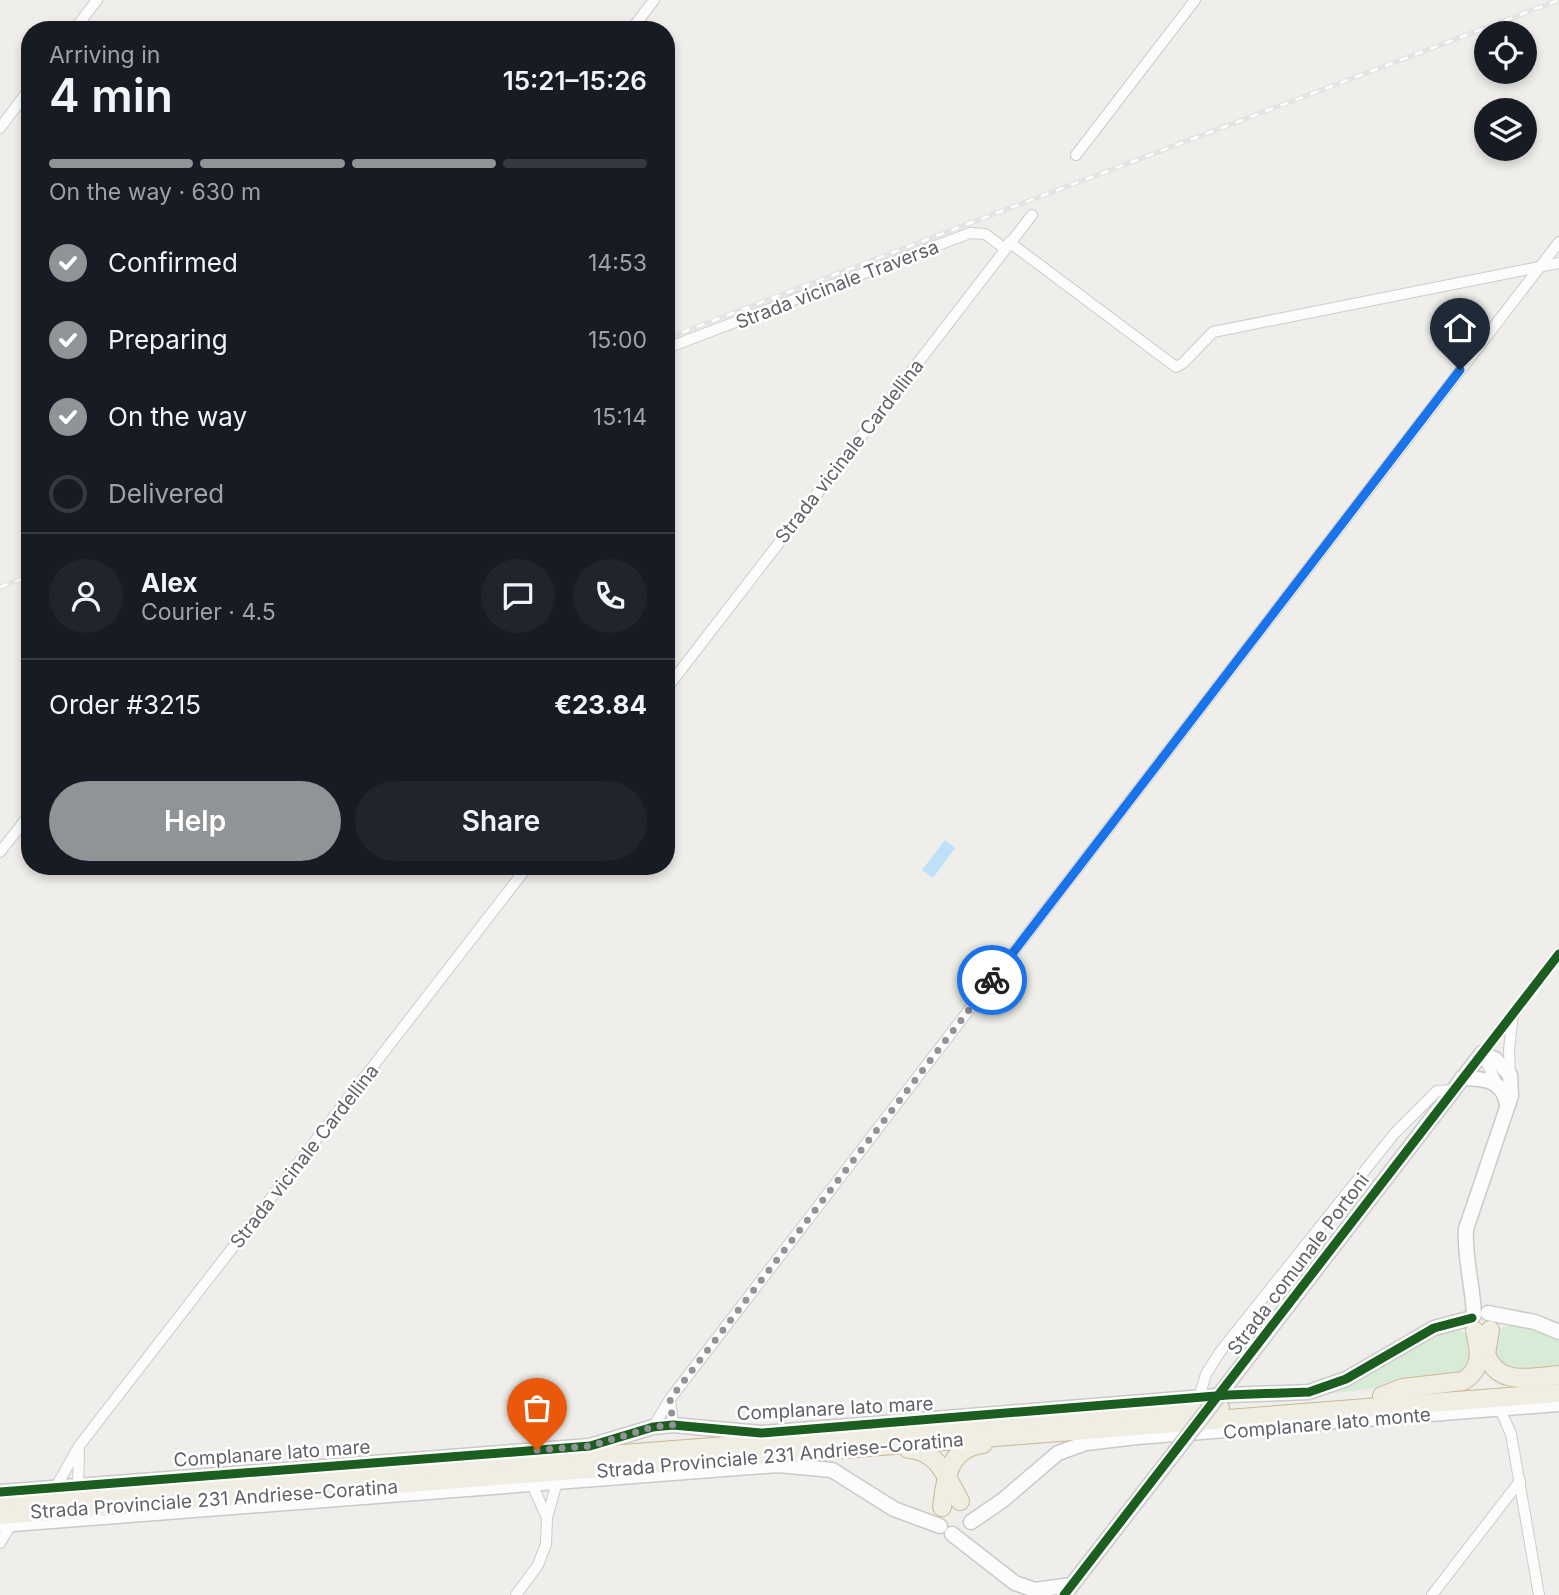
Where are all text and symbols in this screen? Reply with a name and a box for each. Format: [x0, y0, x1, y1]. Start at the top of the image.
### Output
map controls [1474, 21, 1537, 161]
button: locate [1474, 21, 1537, 84]
text: Arriving in [49, 41, 160, 69]
text: 15:21–15:26 [503, 65, 647, 96]
text: 4 min [49, 67, 173, 123]
button: layers [1474, 98, 1537, 161]
text: On the way · 630 m [49, 178, 261, 206]
street label: Strada vicinale Traversa [732, 235, 942, 334]
icon: check [49, 244, 87, 282]
text: Confirmed [108, 247, 238, 278]
text: 14:53 [588, 249, 647, 277]
pin [1430, 298, 1490, 370]
icon: home [1441, 309, 1479, 347]
icon: check [49, 321, 87, 359]
text: Preparing [108, 324, 228, 355]
text: 15:00 [588, 326, 647, 354]
street label: Strada vicinale Cardellina [770, 355, 928, 548]
icon: check [49, 398, 87, 436]
text: On the way [108, 401, 247, 432]
text: 15:14 [593, 403, 647, 431]
text: Delivered [108, 478, 224, 509]
button: person [49, 559, 123, 633]
button: chat [481, 559, 555, 633]
button: phone [573, 559, 647, 633]
text: Alex [141, 567, 198, 598]
text: Courier · 4.5 [141, 598, 276, 626]
text: Order #3215 [49, 689, 201, 720]
text: €23.84 [554, 689, 647, 720]
button: Help [49, 781, 341, 861]
button: Share [355, 781, 647, 861]
courier [957, 945, 1027, 1015]
icon: bike [973, 961, 1011, 999]
street label: Strada vicinale Cardellina [225, 1060, 383, 1253]
street label: Strada comunale Portoni [1223, 1169, 1374, 1359]
pin [507, 1378, 567, 1450]
icon: bag [518, 1389, 556, 1427]
street label: Complanare lato mare [736, 1392, 934, 1425]
street label: Complanare lato monte [1222, 1403, 1432, 1444]
street label: Strada Provinciale 231 Andriese-Coratina [595, 1428, 965, 1483]
street label: Complanare lato mare [173, 1435, 371, 1472]
street label: Strada Provinciale 231 Andriese-Coratina [29, 1475, 399, 1524]

